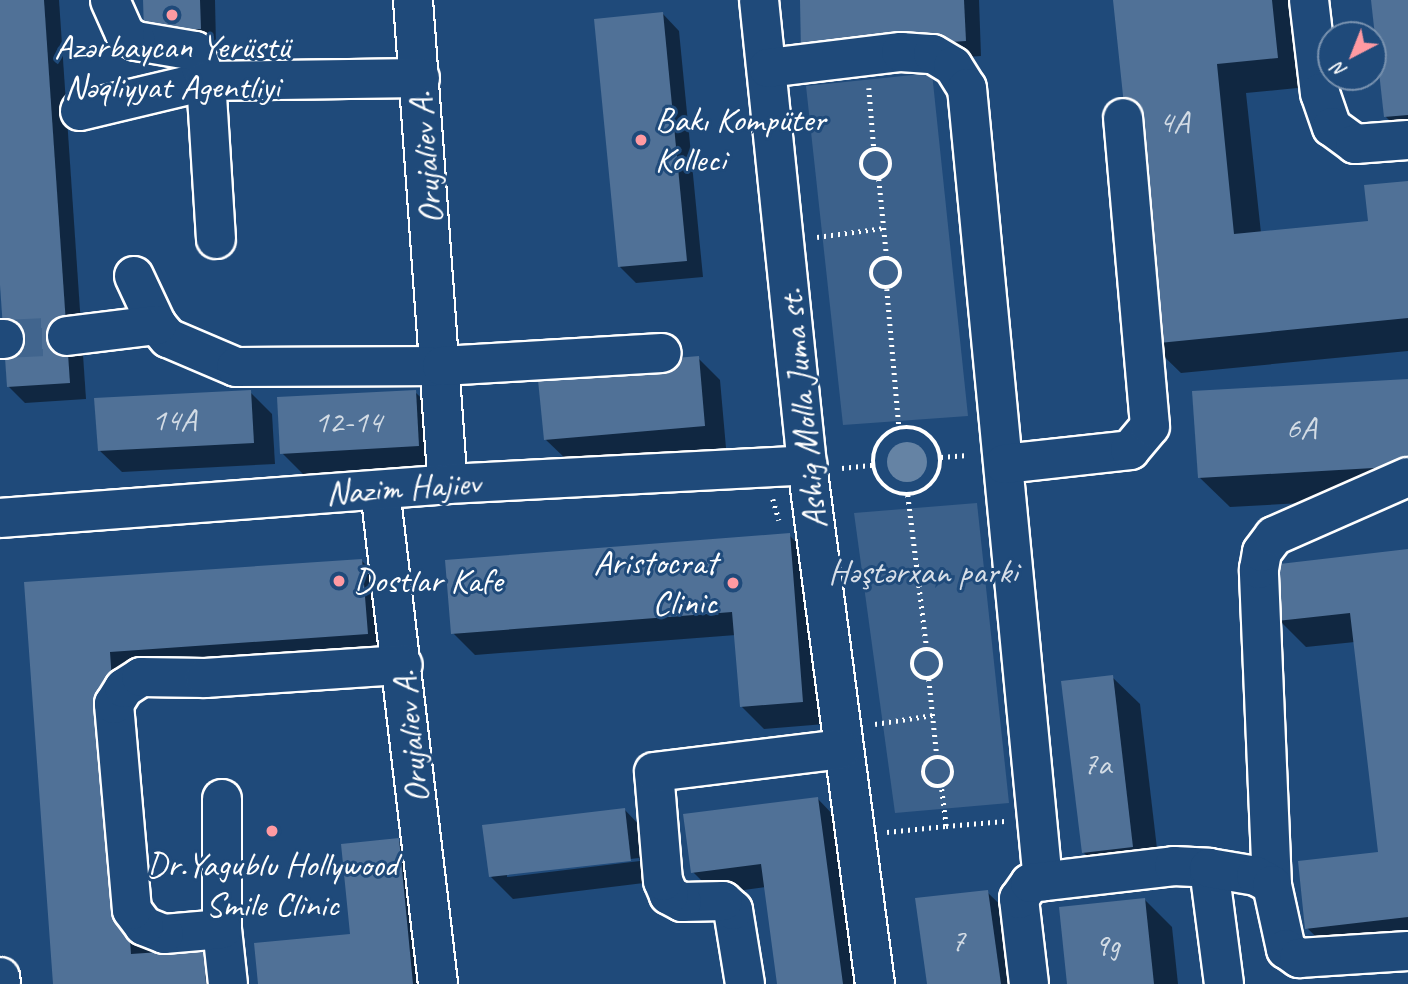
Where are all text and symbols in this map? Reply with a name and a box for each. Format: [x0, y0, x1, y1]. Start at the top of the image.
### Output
marker: Azərbaycan Yerüstü Nəqliyyat Agentliyi [164, 7, 180, 23]
north arrow [1317, 21, 1387, 91]
place label: Azərbaycan Yerüstü Nəqliyyat Agentliyi [54, 26, 290, 108]
text: N [1327, 57, 1352, 83]
street label: Orujaliev A. [399, 90, 453, 226]
place label: Bakı Kompüter Kolleci [655, 99, 826, 181]
house number: 4A [1159, 103, 1189, 141]
marker: Bakı Kompüter Kolleci [633, 132, 649, 148]
street label: Ashig Molla Juma st. [770, 288, 836, 530]
house number: 14A [152, 401, 196, 439]
house number: 12-14 [314, 403, 382, 441]
house number: 6A [1286, 409, 1316, 447]
street label: Nazim Hajiev [324, 462, 482, 514]
place label: Aristocrat Clinic [594, 542, 717, 624]
park label: Həştərxan parki [828, 551, 1018, 593]
place label: Dostlar Kafe [353, 560, 503, 602]
marker: Dostlar Kafe [331, 573, 347, 589]
marker: Aristocrat Clinic [723, 573, 743, 593]
street label: Orujaliev A. [383, 669, 439, 805]
house number: 7a [1083, 745, 1111, 783]
marker: Dr.Yagublu Hollywood Smile Clinic [262, 821, 282, 841]
place label: Dr.Yagublu Hollywood Smile Clinic [147, 844, 397, 926]
house number: 7 [951, 922, 965, 960]
house number: 9g [1094, 926, 1120, 964]

